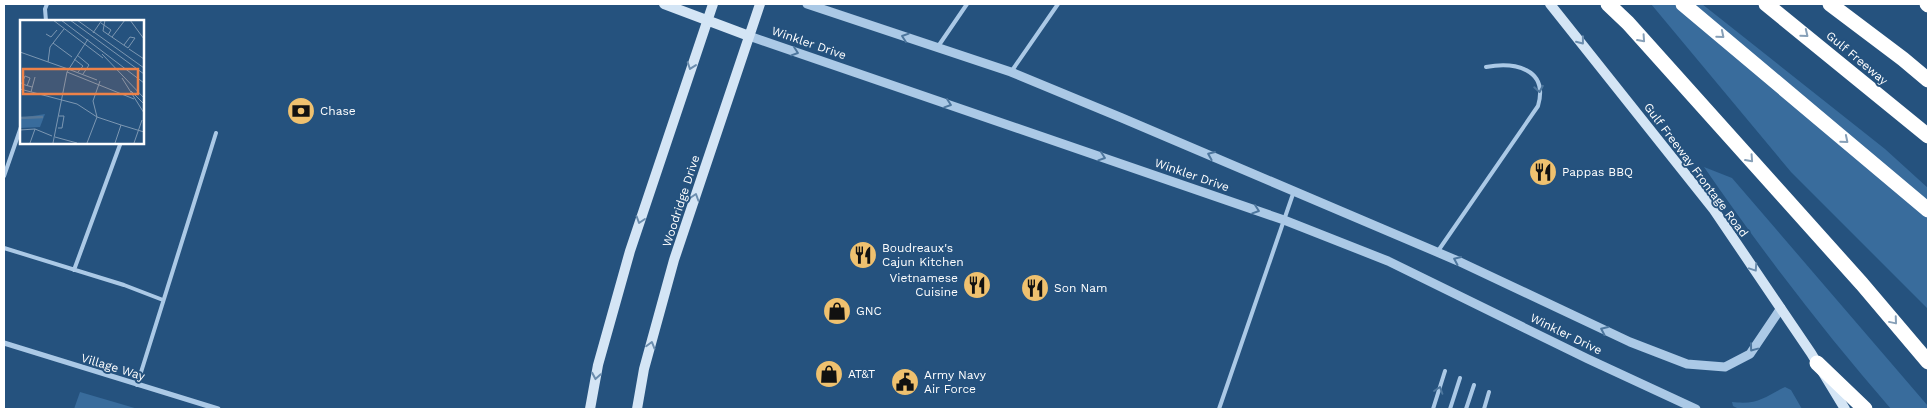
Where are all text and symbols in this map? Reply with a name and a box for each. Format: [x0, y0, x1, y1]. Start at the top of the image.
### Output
inset map [20, 20, 144, 144]
street label: Winkler Drive [770, 24, 848, 62]
street label: Gulf Freeway [1823, 28, 1891, 88]
one-way arrow [1799, 29, 1808, 38]
one-way arrow [1715, 30, 1724, 39]
one-way arrow [902, 33, 910, 43]
one-way arrow [1636, 33, 1645, 42]
one-way arrow [1575, 36, 1584, 45]
one-way arrow [790, 46, 798, 56]
one-way arrow [687, 61, 697, 69]
one-way arrow [1534, 84, 1544, 93]
bank icon: Chase [286, 96, 316, 126]
one-way arrow [944, 99, 952, 109]
street label: Gulf Freeway Frontage Road [1641, 100, 1751, 240]
place label: Chase [320, 104, 356, 118]
one-way arrow [1839, 134, 1848, 143]
one-way arrow [1097, 151, 1106, 161]
one-way arrow [1207, 151, 1216, 162]
street label: Woodridge Drive [660, 153, 702, 249]
one-way arrow [1745, 154, 1754, 163]
street label: Winkler Drive [1153, 156, 1231, 194]
restaurant icon: Pappas BBQ [1528, 157, 1558, 187]
place label: Pappas BBQ [1562, 165, 1633, 179]
one-way arrow [689, 194, 699, 202]
one-way arrow [1251, 204, 1260, 214]
one-way arrow [636, 215, 646, 224]
restaurant icon: Boudreaux's Cajun Kitchen [848, 240, 878, 270]
place label: Boudreaux's Cajun Kitchen [882, 241, 964, 269]
one-way arrow [1453, 256, 1462, 267]
one-way arrow [1748, 262, 1757, 271]
restaurant icon: Vietnamese Cuisine [962, 270, 992, 300]
place label: Vietnamese Cuisine [889, 271, 958, 299]
restaurant icon: Son Nam [1020, 273, 1050, 303]
place label: Son Nam [1054, 281, 1107, 295]
shop icon: GNC [822, 296, 852, 326]
place label: GNC [856, 304, 882, 318]
street label: Winkler Drive [1528, 311, 1604, 357]
one-way arrow [1888, 316, 1897, 325]
one-way arrow [1600, 325, 1609, 336]
one-way arrow [645, 341, 655, 349]
one-way arrow [1751, 342, 1759, 351]
street label: Village Way [79, 351, 147, 384]
shop icon: AT&T [814, 359, 844, 389]
place label: AT&T [848, 367, 875, 381]
public building icon: Army Navy Air Force [890, 367, 920, 397]
place label: Army Navy Air Force [924, 368, 987, 396]
one-way arrow [591, 372, 601, 381]
one-way arrow [1433, 387, 1443, 395]

